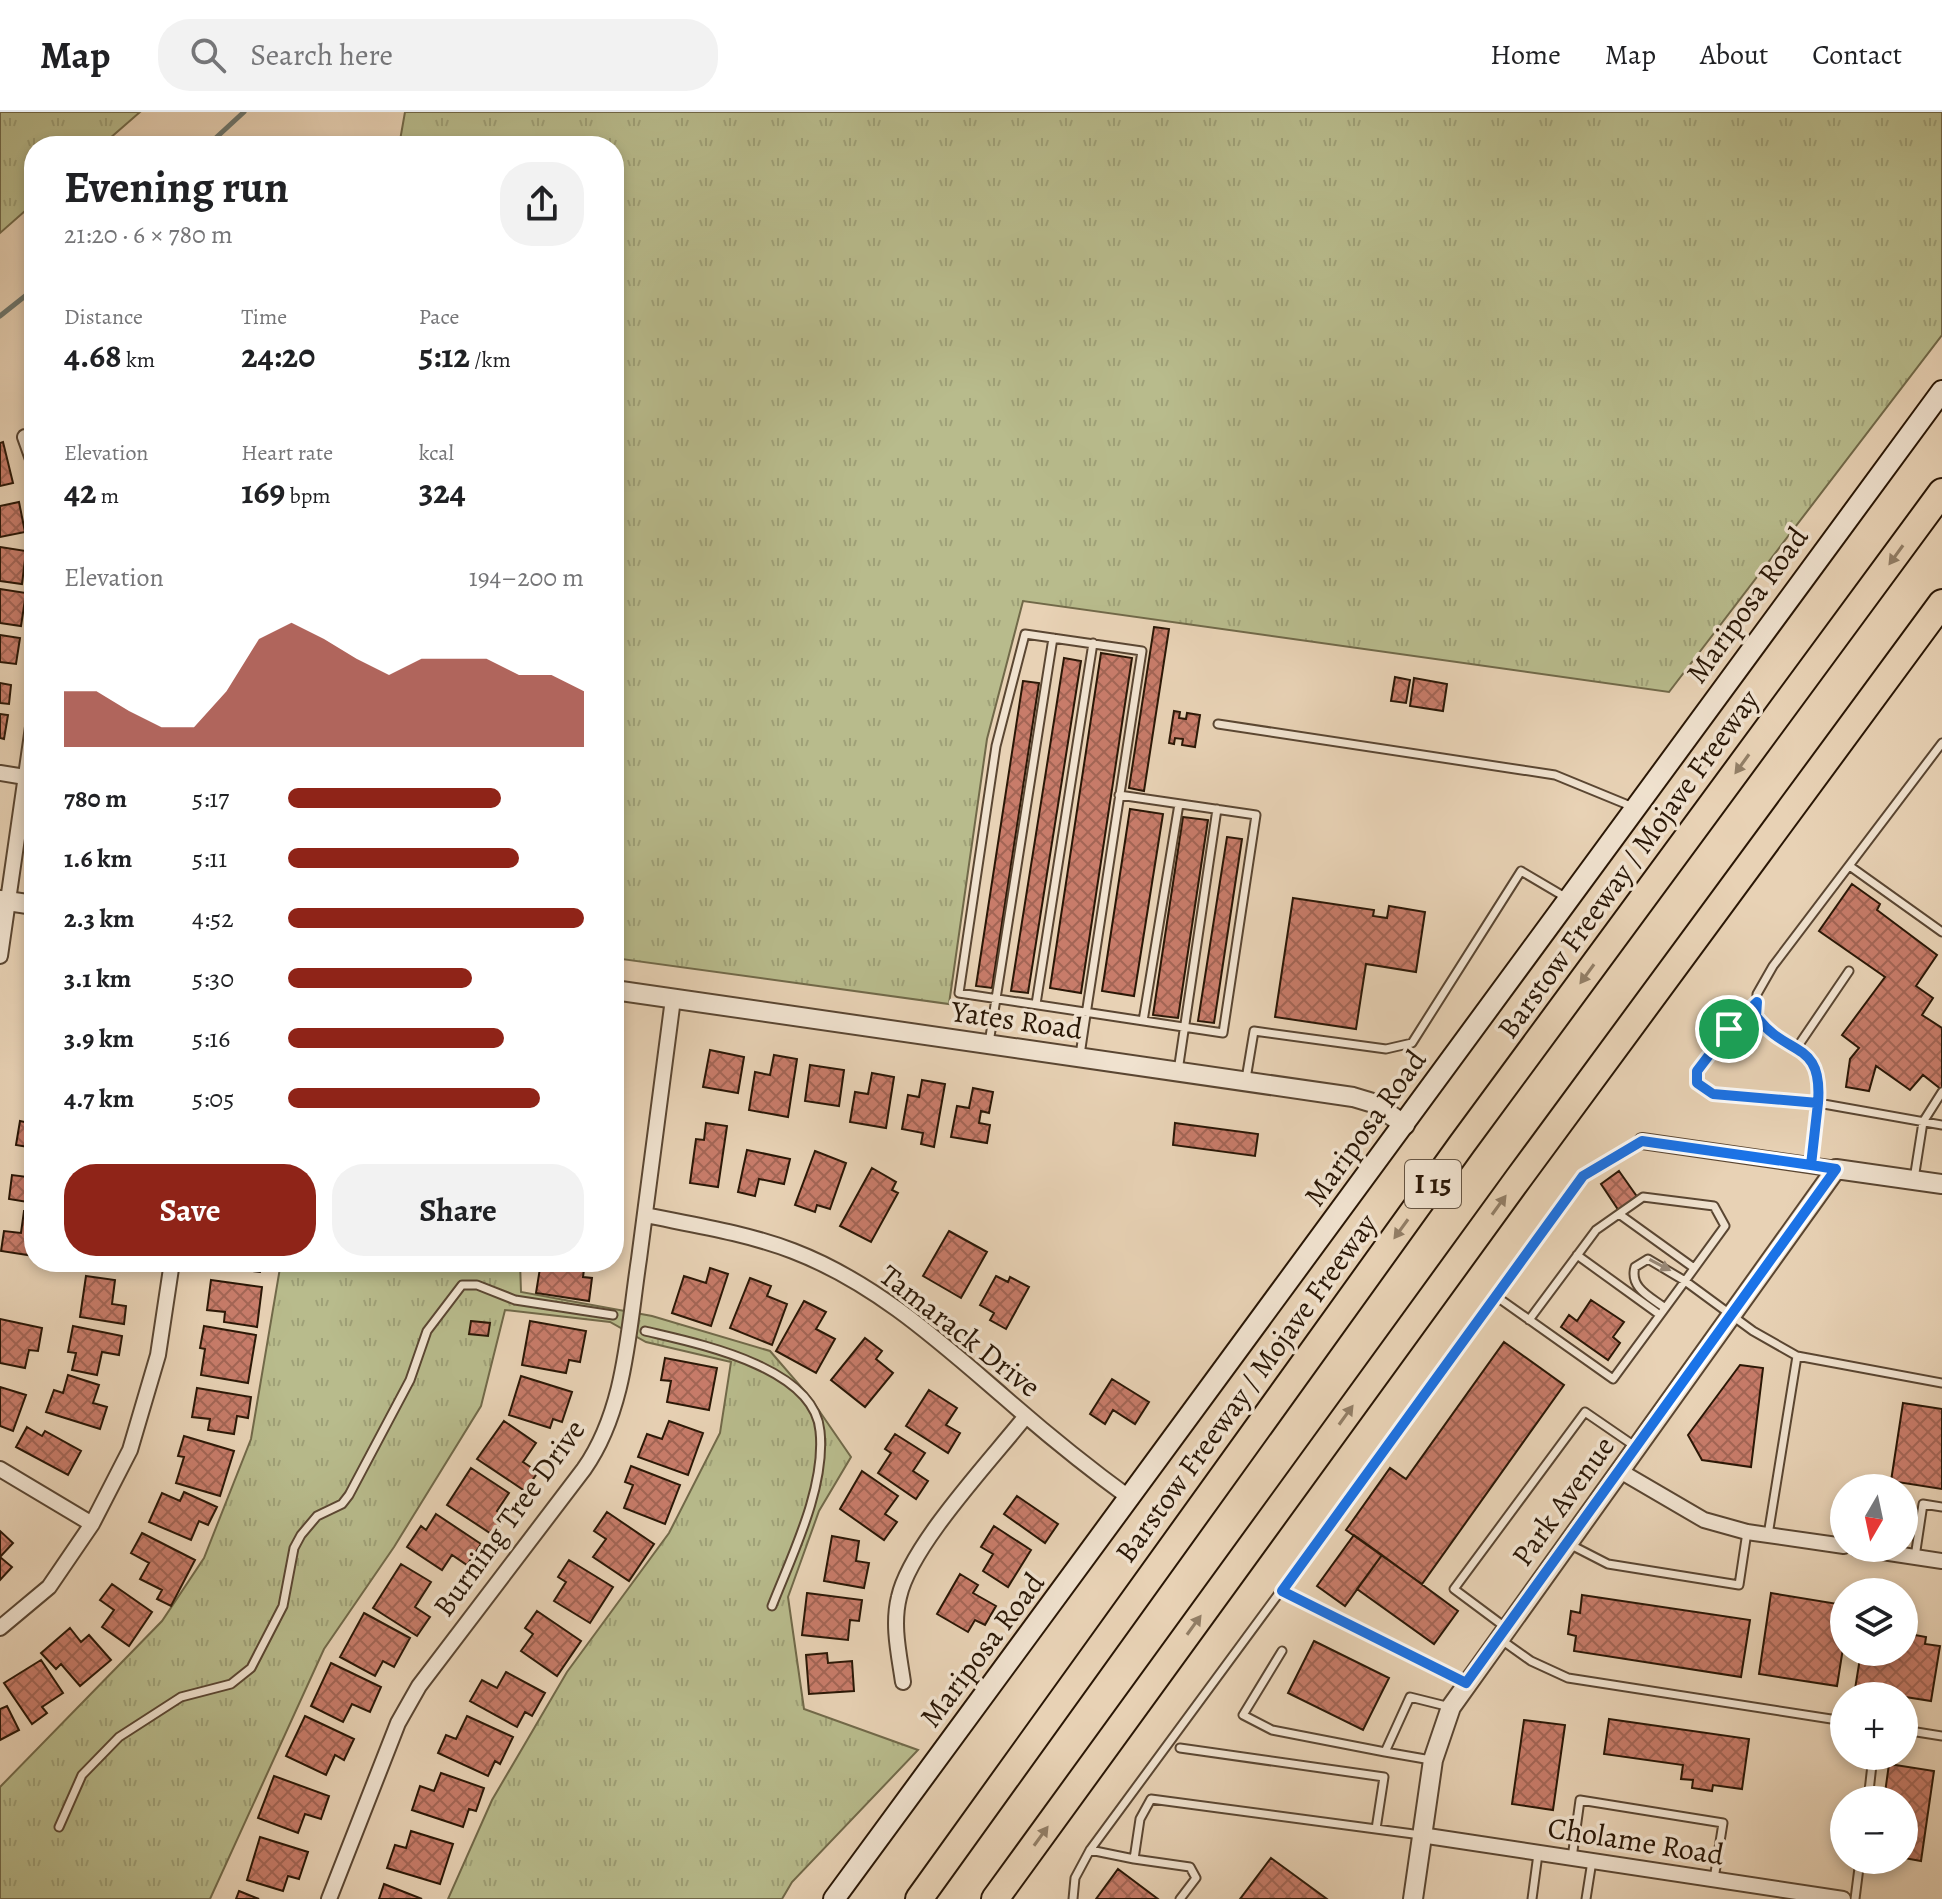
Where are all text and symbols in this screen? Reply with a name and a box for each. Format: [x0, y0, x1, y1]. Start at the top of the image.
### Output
search box [158, 19, 718, 91]
text: Map [40, 29, 110, 81]
icon: search [186, 33, 230, 77]
text: Search here [250, 35, 393, 75]
text: Home [1490, 36, 1561, 74]
text: Map [1605, 36, 1656, 74]
text: About [1700, 36, 1768, 74]
text: Contact [1812, 36, 1902, 74]
text: Evening run [64, 157, 289, 217]
button: share [500, 162, 584, 246]
text: 21:20 · 6 × 780 m [64, 217, 233, 252]
text: Distance [64, 302, 143, 332]
text: Time [241, 302, 287, 332]
text: Pace [419, 302, 459, 332]
text: 4.68 [64, 332, 122, 379]
text: 24:20 [241, 332, 315, 379]
text: 5:12 [419, 332, 470, 379]
text: km [122, 345, 155, 375]
text: /km [470, 345, 511, 375]
text: Elevation [64, 438, 148, 468]
text: Heart rate [241, 438, 333, 468]
text: kcal [419, 438, 454, 468]
text: 42 [64, 468, 96, 515]
text: 169 [241, 468, 285, 515]
text: 324 [419, 468, 466, 515]
text: m [96, 481, 119, 511]
text: bpm [285, 481, 331, 511]
street label: Mariposa Road [1677, 518, 1818, 691]
one-way arrow [1888, 545, 1904, 565]
text: Elevation [64, 560, 164, 595]
text: 194–200 m [469, 560, 584, 595]
street label: Barstow Freeway / Mojave Freeway [1488, 681, 1769, 1047]
one-way arrow [1734, 754, 1750, 775]
text: 780 m [64, 781, 127, 816]
text: 5:17 [192, 781, 229, 816]
text: 1.6 km [64, 841, 132, 876]
text: 5:11 [192, 841, 227, 876]
text: 2.3 km [64, 901, 135, 936]
text: 4:52 [192, 901, 234, 936]
text: 3.1 km [64, 961, 131, 996]
text: 5:30 [192, 961, 234, 996]
one-way arrow [1580, 964, 1596, 984]
street label: Yates Road [948, 991, 1086, 1049]
pin [1695, 995, 1763, 1063]
icon: arrive [1707, 1007, 1751, 1051]
text: 3.9 km [64, 1021, 134, 1056]
text: 5:16 [192, 1021, 230, 1056]
street label: Mariposa Road [1295, 1041, 1436, 1214]
text: 4.7 km [64, 1081, 134, 1116]
text: 5:05 [192, 1081, 234, 1116]
road number: I 15 [1405, 1160, 1461, 1208]
button: Save [64, 1164, 316, 1256]
button: Share [332, 1164, 584, 1256]
one-way arrow [1491, 1194, 1506, 1215]
street label: Barstow Freeway / Mojave Freeway [1106, 1205, 1387, 1571]
one-way arrow [1394, 1218, 1409, 1239]
street label: Tamarack Drive [871, 1256, 1049, 1406]
one-way arrow [1649, 1258, 1671, 1272]
one-way arrow [1338, 1404, 1354, 1426]
street label: Burning Tree Drive [424, 1411, 594, 1625]
street label: Park Avenue [1502, 1428, 1624, 1574]
north arrow [1830, 1474, 1918, 1562]
map controls [1830, 1474, 1918, 1874]
street label: Mariposa Road [911, 1564, 1054, 1736]
button: layers [1830, 1578, 1918, 1666]
one-way arrow [1185, 1615, 1201, 1636]
button: + [1830, 1682, 1918, 1770]
button: − [1830, 1786, 1918, 1874]
street label: Cholame Road [1545, 1807, 1728, 1875]
one-way arrow [1033, 1825, 1049, 1847]

